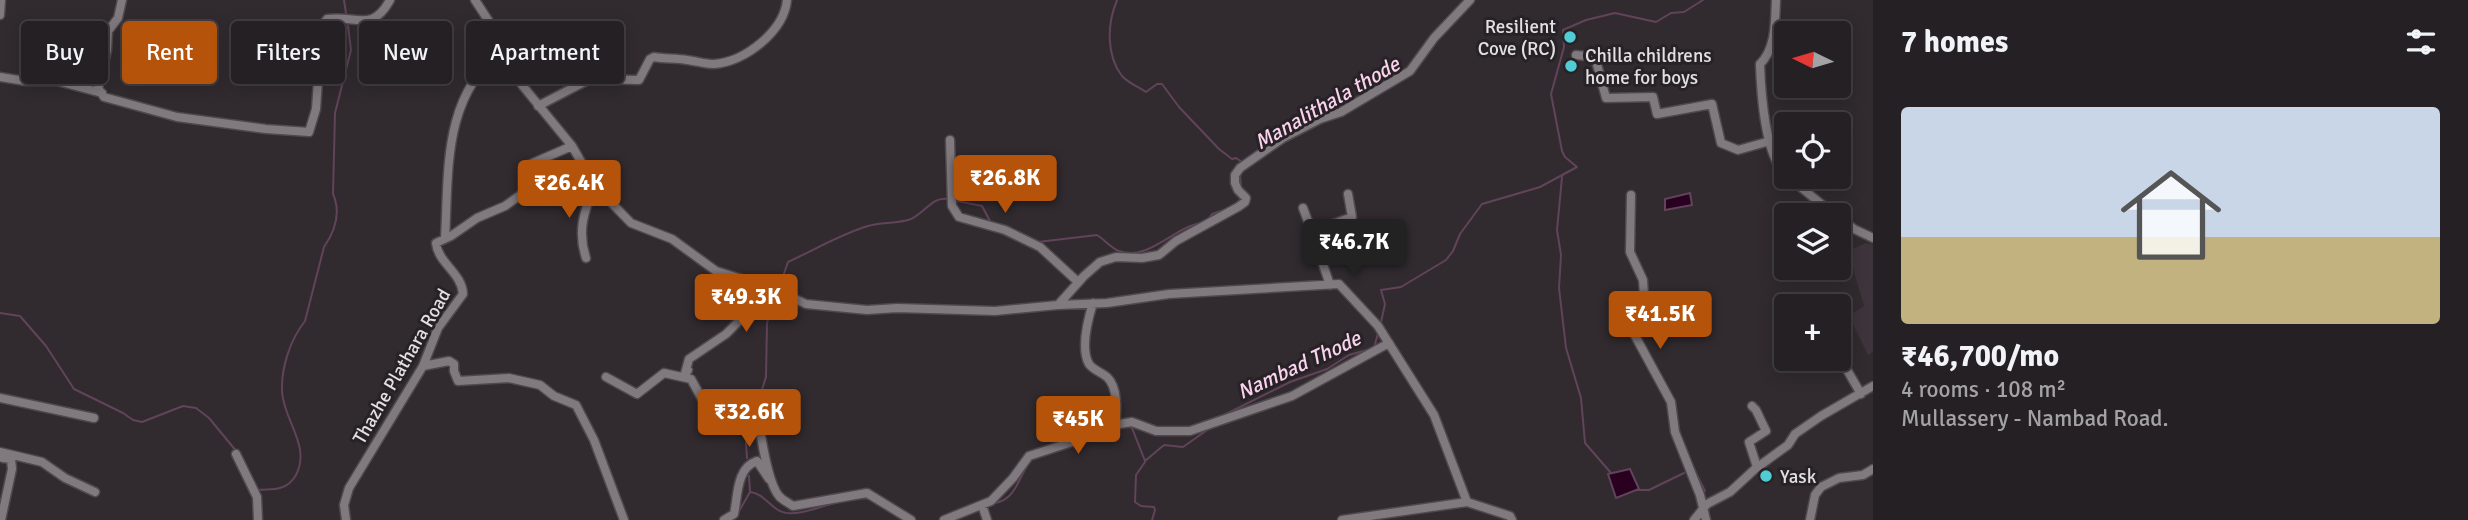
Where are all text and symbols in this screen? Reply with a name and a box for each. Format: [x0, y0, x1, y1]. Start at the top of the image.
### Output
place label: Resilient Cove (RC) [1478, 15, 1556, 61]
chip: Buy [21, 21, 108, 84]
chip: Rent [122, 21, 217, 84]
chip: Filters [231, 21, 345, 84]
chip: New [359, 21, 452, 84]
chip: Apartment [466, 21, 624, 84]
north arrow [1774, 21, 1852, 98]
map controls [1774, 21, 1851, 371]
icon: filters [2402, 23, 2440, 61]
text: 7 homes [1901, 24, 2008, 61]
marker: Resilient Cove (RC) [1562, 29, 1578, 45]
place label: Chilla childrens home for boys [1585, 44, 1712, 90]
water label: Manalithala thode [1250, 50, 1406, 155]
marker: Chilla childrens home for boys [1563, 58, 1579, 74]
button: locate [1774, 112, 1851, 189]
icon: home [2108, 152, 2234, 278]
pin: ₹26.8K [948, 156, 1062, 215]
pin: ₹26.4K [512, 160, 626, 220]
text: ₹26.8K [970, 163, 1040, 192]
text: ₹26.4K [534, 168, 604, 197]
button: layers [1774, 203, 1851, 280]
pin: ₹46.7K [1297, 219, 1411, 279]
text: ₹46.7K [1319, 227, 1389, 256]
pin: ₹49.3K [689, 274, 803, 334]
text: ₹49.3K [711, 282, 781, 311]
street label: Thazhe Plathara Road [348, 284, 456, 449]
pin: ₹41.5K [1603, 292, 1717, 351]
button: + [1774, 294, 1851, 371]
text: ₹41.5K [1625, 299, 1695, 328]
water label: Nambad Thode [1233, 324, 1366, 405]
text: ₹46,700/mo [1901, 338, 2059, 375]
text: 4 rooms · 108 m² [1901, 375, 2066, 404]
pin: ₹32.6K [692, 390, 806, 449]
pin: ₹45K [1037, 396, 1119, 456]
text: ₹32.6K [714, 397, 784, 426]
text: ₹45K [1052, 404, 1104, 433]
text: Mullassery - Nambad Road. [1901, 404, 2169, 433]
place label: Yask [1780, 465, 1817, 489]
marker: Yask [1758, 468, 1774, 484]

